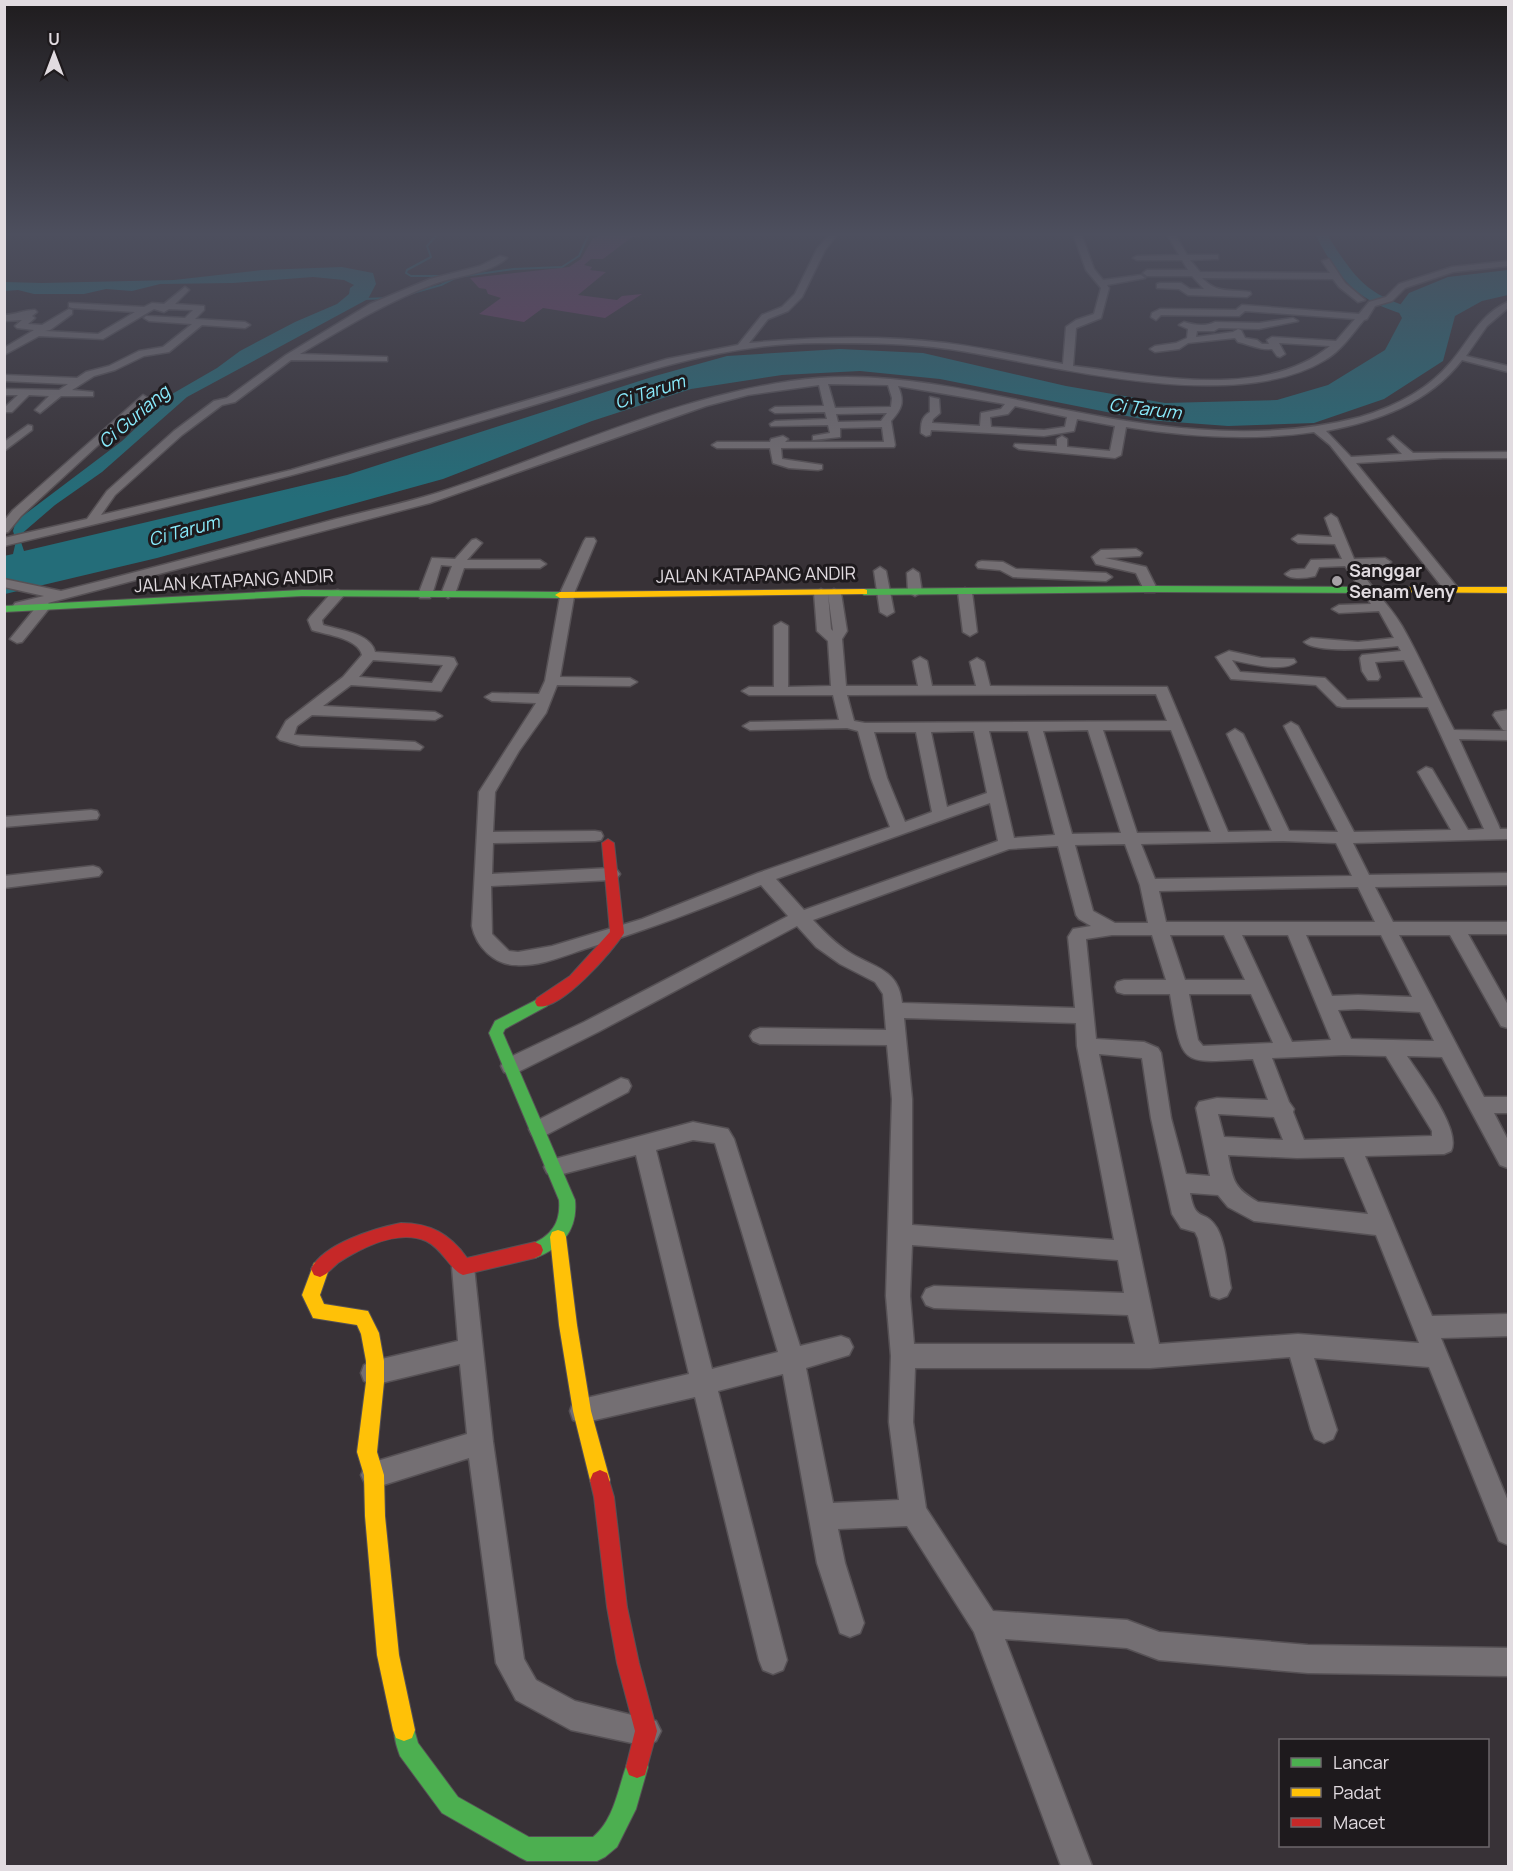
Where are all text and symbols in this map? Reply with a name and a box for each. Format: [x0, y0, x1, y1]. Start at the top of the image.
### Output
north arrow [24, 24, 84, 84]
text: U [48, 28, 60, 50]
water label: Ci Tarum [611, 368, 690, 414]
water label: Ci Guriang [93, 379, 175, 453]
water label: Ci Tarum [1108, 392, 1184, 425]
water label: Ci Tarum [146, 509, 224, 551]
place label: Sanggar Senam Veny [1349, 558, 1455, 603]
street label: JALAN KATAPANG ANDIR [656, 560, 856, 588]
street label: JALAN KATAPANG ANDIR [133, 563, 334, 597]
marker: Sanggar Senam Veny [1330, 574, 1344, 588]
legend [1279, 1739, 1489, 1847]
text: Lancar [1333, 1750, 1390, 1774]
text: Padat [1333, 1780, 1381, 1804]
text: Macet [1333, 1810, 1386, 1834]

